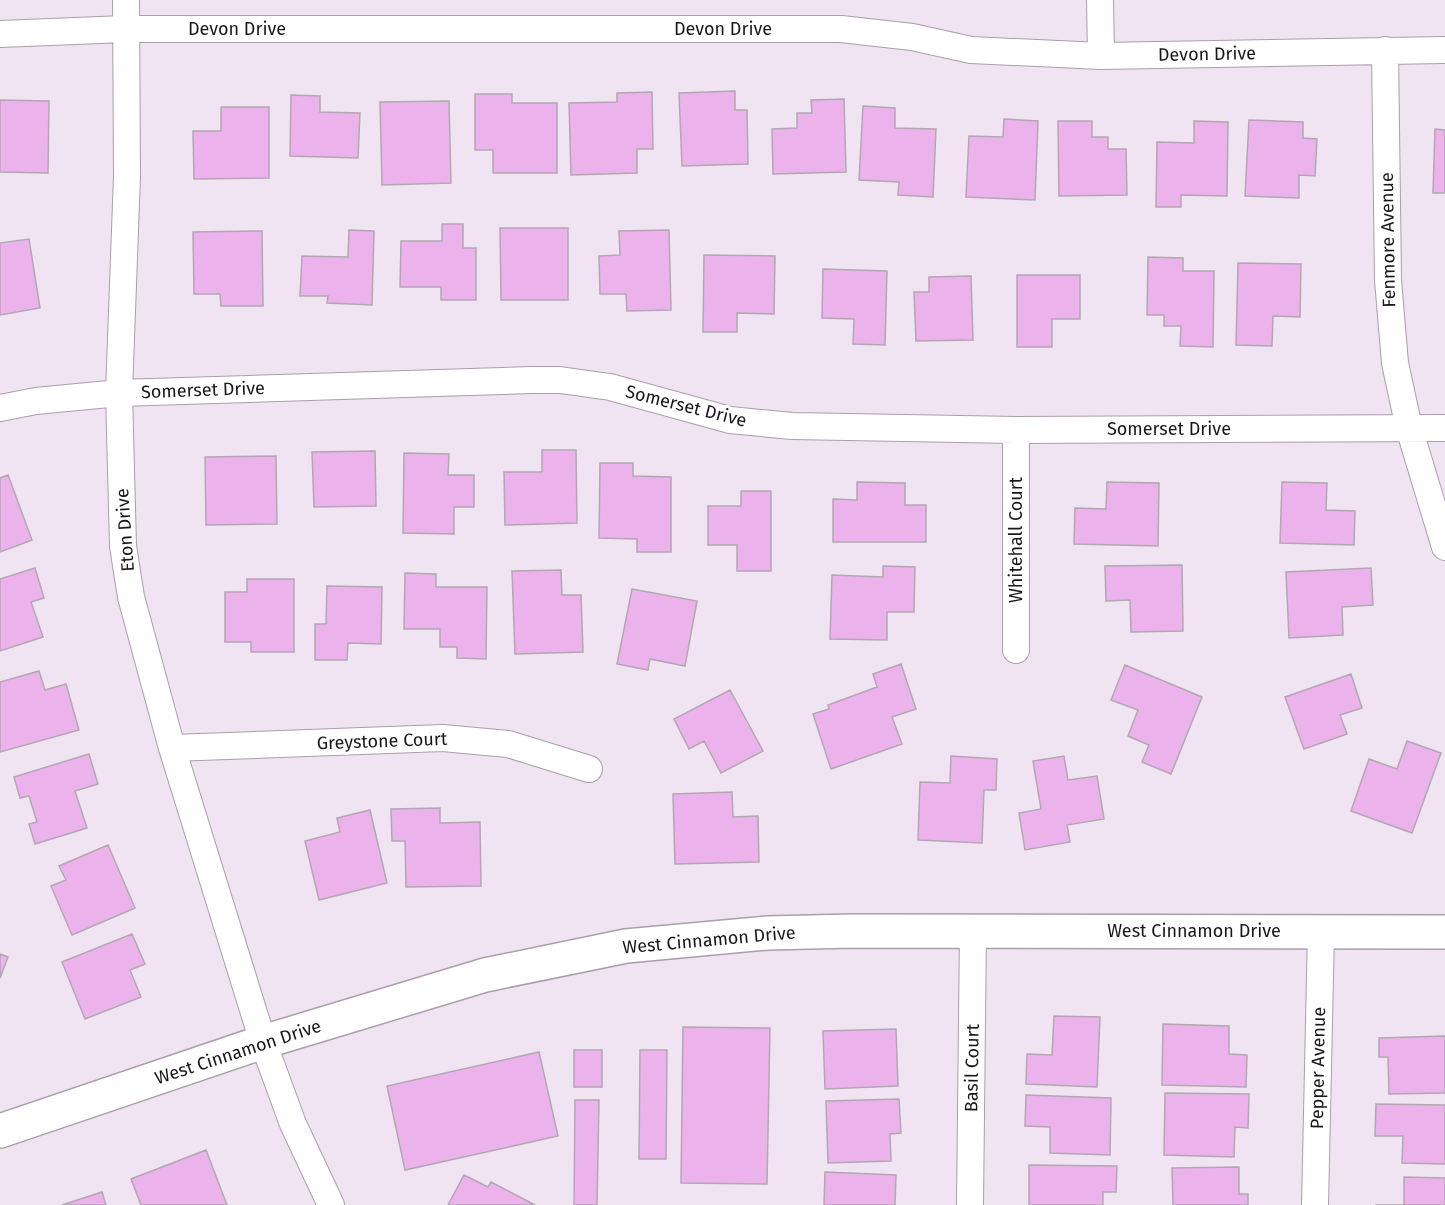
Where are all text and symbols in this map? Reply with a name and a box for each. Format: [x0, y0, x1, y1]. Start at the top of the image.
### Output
street label: Devon Drive [188, 18, 286, 40]
street label: Devon Drive [674, 18, 772, 40]
street label: Devon Drive [1158, 42, 1256, 66]
street label: Fenmore Avenue [1376, 172, 1400, 308]
street label: Somerset Drive [141, 377, 265, 403]
street label: Somerset Drive [623, 380, 749, 432]
street label: Somerset Drive [1107, 418, 1231, 440]
street label: Whitehall Court [1005, 476, 1027, 603]
street label: Eton Drive [111, 488, 139, 572]
street label: Greystone Court [316, 728, 448, 754]
street label: West Cinnamon Drive [1107, 920, 1281, 942]
street label: West Cinnamon Drive [622, 921, 796, 959]
street label: Pepper Avenue [1306, 1007, 1330, 1129]
street label: West Cinnamon Drive [152, 1015, 324, 1089]
street label: Basil Court [960, 1023, 984, 1112]

